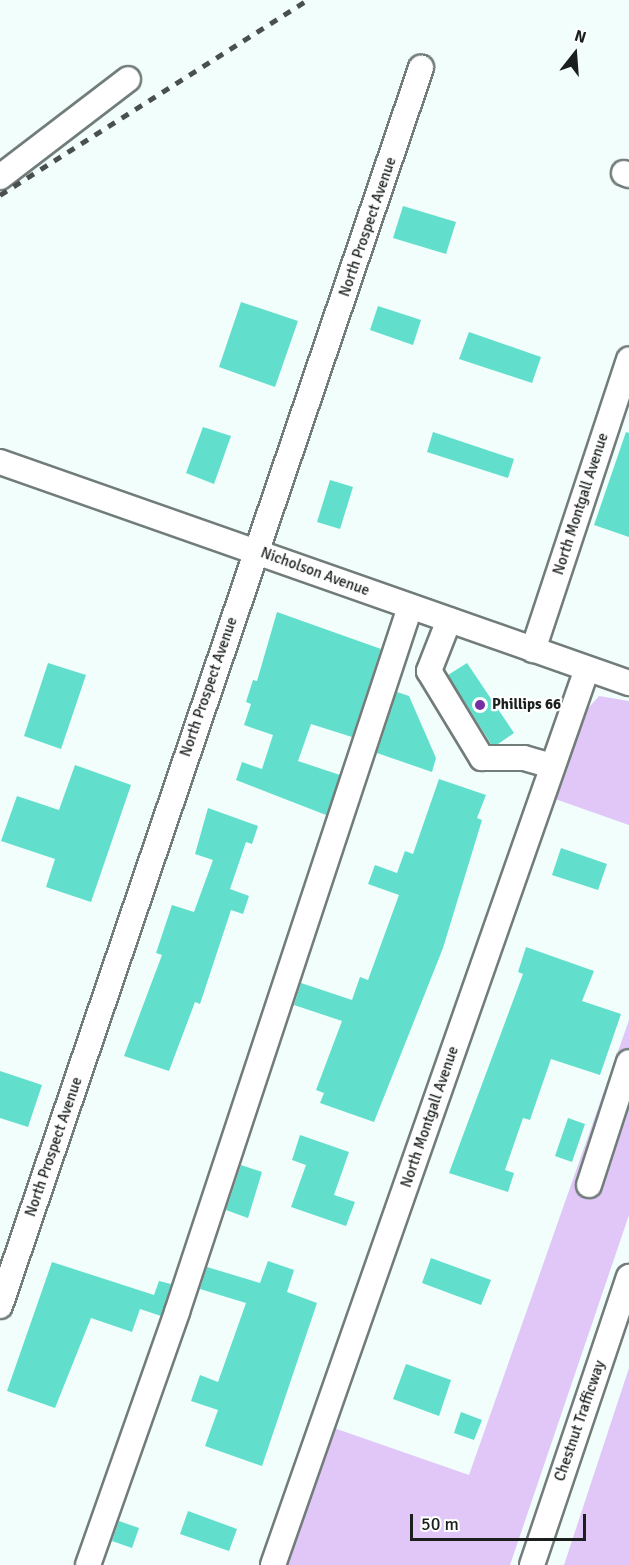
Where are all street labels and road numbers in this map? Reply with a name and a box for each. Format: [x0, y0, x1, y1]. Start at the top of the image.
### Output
street label: North Prospect Avenue [336, 155, 400, 299]
street label: North Montgall Avenue [550, 431, 612, 577]
street label: Nicholson Avenue [258, 544, 372, 600]
street label: North Prospect Avenue [177, 615, 241, 759]
street label: North Montgall Avenue [397, 1044, 463, 1190]
street label: North Prospect Avenue [22, 1075, 86, 1219]
street label: Chestnut Trafficway [551, 1358, 609, 1484]

